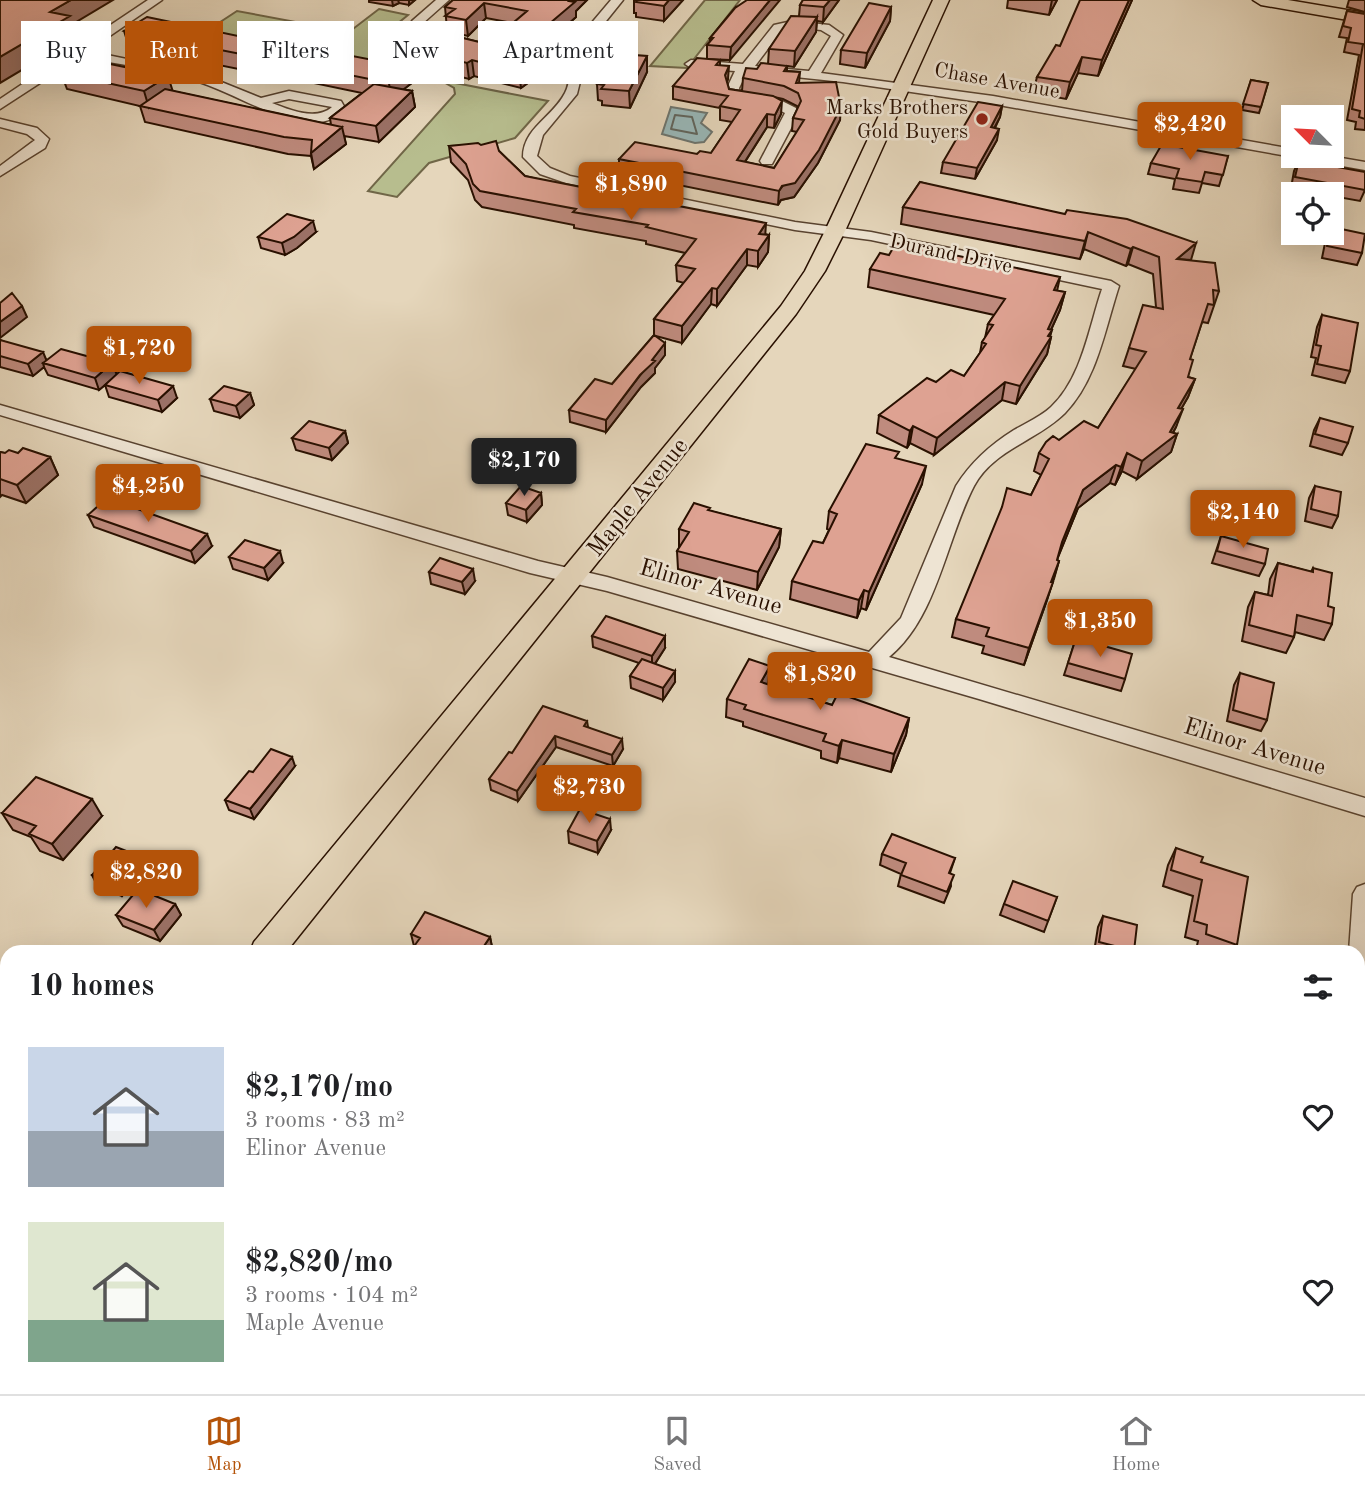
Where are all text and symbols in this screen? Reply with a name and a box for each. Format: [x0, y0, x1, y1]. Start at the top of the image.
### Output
chip: Buy [21, 21, 111, 84]
chip: Rent [125, 21, 223, 84]
chip: Filters [237, 21, 354, 84]
chip: New [368, 21, 464, 84]
chip: Apartment [478, 21, 638, 84]
street label: Chase Avenue [932, 60, 1061, 103]
place label: Marks Brothers Gold Buyers [826, 98, 968, 143]
pin: $2,420 [1133, 102, 1247, 162]
north arrow [1281, 105, 1344, 168]
map controls [1281, 105, 1344, 245]
marker: Marks Brothers Gold Buyers [974, 111, 990, 127]
text: $2,420 [1153, 113, 1227, 136]
pin: $1,890 [574, 162, 688, 222]
text: $1,890 [594, 173, 668, 196]
button: locate [1281, 182, 1344, 245]
street label: Durand Drive [887, 231, 1014, 278]
pin: $1,720 [82, 326, 196, 386]
text: $1,720 [102, 337, 176, 360]
street label: Maple Avenue [584, 434, 693, 562]
pin: $2,170 [467, 438, 581, 498]
text: $2,170 [487, 449, 561, 472]
pin: $4,250 [91, 464, 205, 524]
text: $4,250 [111, 475, 185, 498]
pin: $2,140 [1186, 490, 1300, 550]
text: $2,140 [1206, 501, 1280, 524]
street label: Elinor Avenue [636, 556, 784, 620]
pin: $1,350 [1043, 600, 1157, 659]
text: $1,350 [1063, 610, 1137, 633]
pin: $1,820 [763, 652, 877, 712]
text: $1,820 [783, 663, 857, 686]
street label: Elinor Avenue [1181, 715, 1328, 781]
pin: $2,730 [532, 766, 646, 825]
text: $2,730 [552, 776, 626, 799]
pin: $2,820 [89, 850, 203, 910]
text: $2,820 [109, 861, 183, 884]
icon: filters [1299, 968, 1337, 1006]
text: 10 homes [28, 972, 154, 1002]
text: $2,170/mo [245, 1073, 393, 1103]
icon: home [84, 1075, 168, 1159]
icon: heart [1299, 1098, 1337, 1136]
text: 3 rooms · 83 m² [245, 1109, 405, 1132]
text: Elinor Avenue [245, 1137, 386, 1160]
text: $2,820/mo [245, 1248, 393, 1278]
icon: home [84, 1250, 168, 1334]
icon: heart [1299, 1273, 1337, 1311]
text: 3 rooms · 104 m² [245, 1284, 418, 1307]
text: Maple Avenue [245, 1312, 384, 1335]
tab: Map [205, 1412, 243, 1477]
tab: Saved [653, 1412, 702, 1477]
tab: Home [1112, 1412, 1160, 1477]

